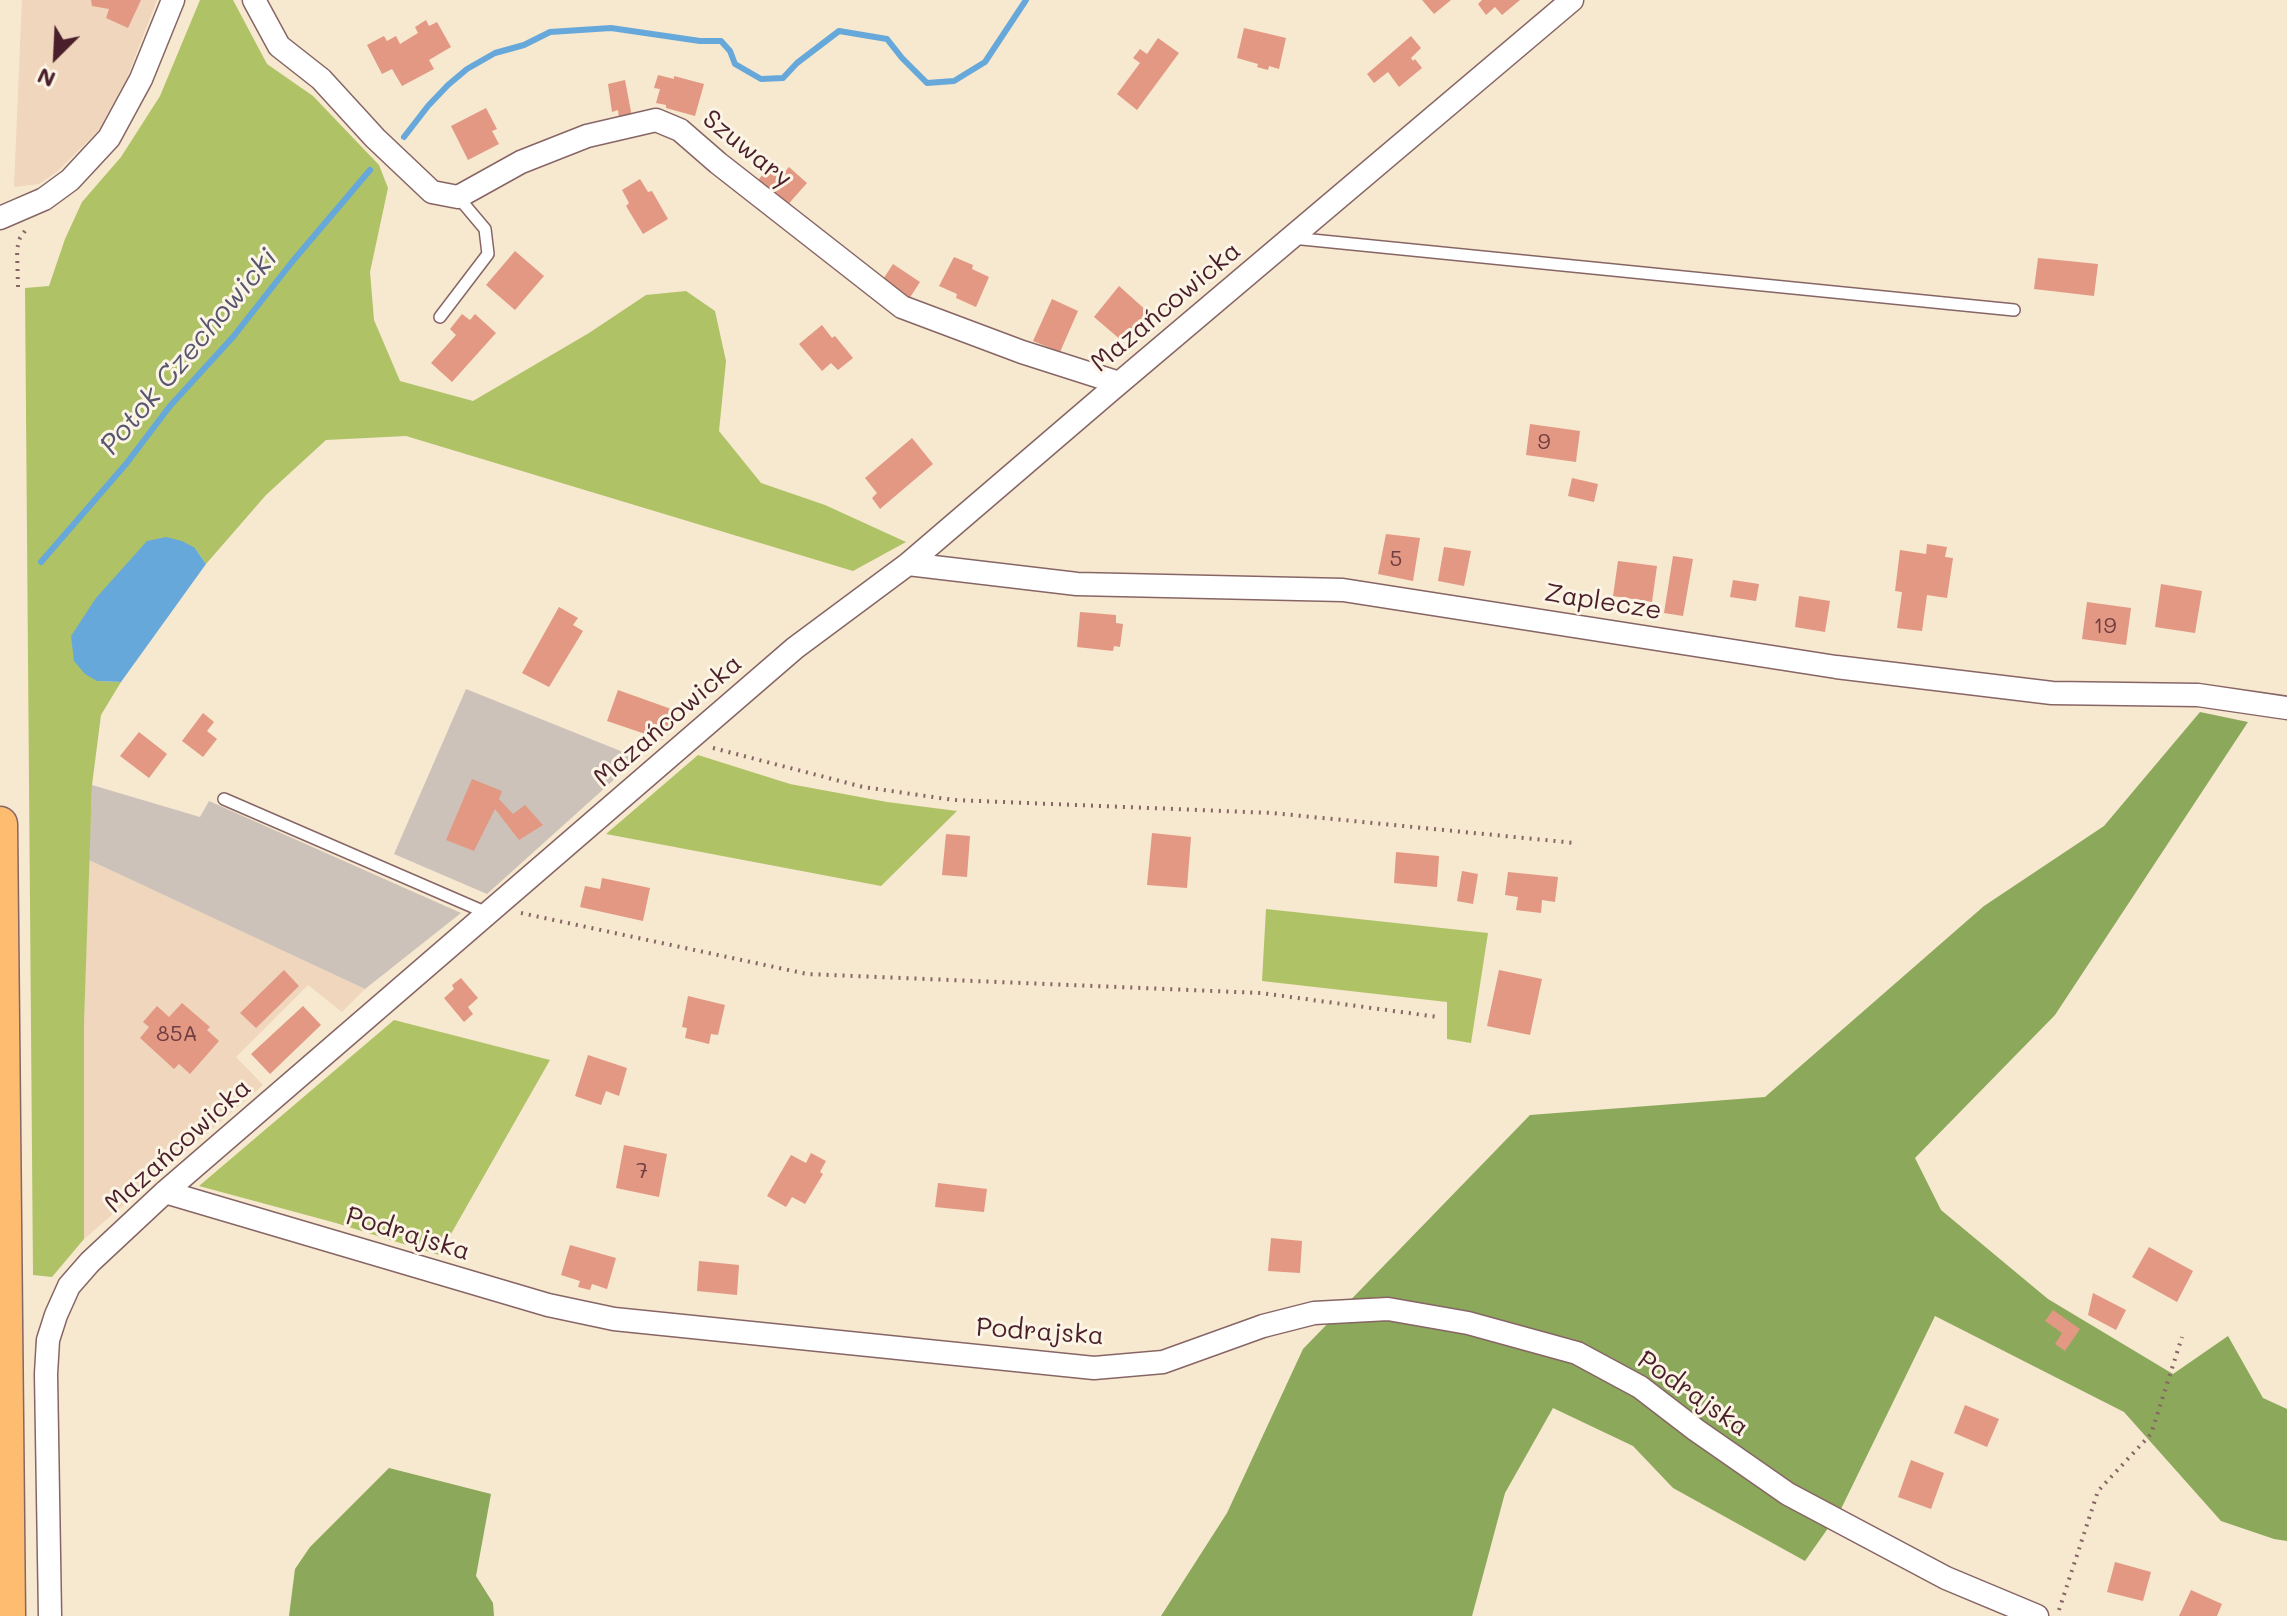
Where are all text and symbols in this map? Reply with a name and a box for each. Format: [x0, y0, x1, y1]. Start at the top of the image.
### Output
north arrow [16, 16, 96, 96]
text: N [33, 62, 60, 95]
street label: Szuwary [696, 103, 798, 195]
street label: Mazańcowicka [1085, 235, 1247, 379]
water label: Potok Czechowicki [93, 242, 285, 462]
house number: 9 [1537, 429, 1551, 455]
house number: 5 [1390, 546, 1402, 572]
street label: Zaplecze [1542, 577, 1664, 627]
house number: 19 [2094, 613, 2116, 639]
street label: Mazańcowicka [588, 648, 748, 794]
house number: 85A [156, 1021, 198, 1047]
street label: Mazańcowicka [98, 1072, 258, 1220]
house number: 7 [636, 1158, 648, 1184]
street label: Podrajska [342, 1200, 474, 1268]
street label: Podrajska [975, 1312, 1105, 1352]
street label: Podrajska [1631, 1344, 1755, 1444]

